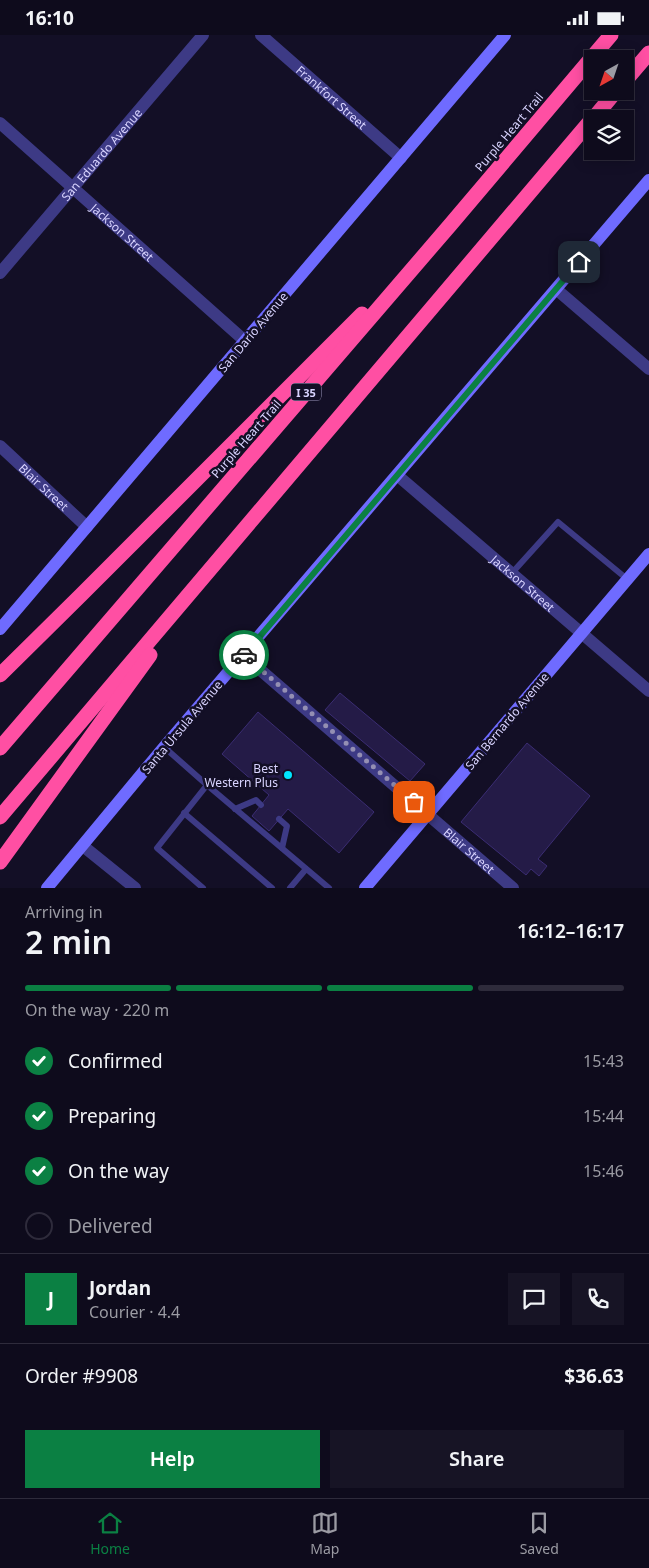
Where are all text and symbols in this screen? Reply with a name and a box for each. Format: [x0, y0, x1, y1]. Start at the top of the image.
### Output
text: 16:10 [25, 5, 74, 31]
north arrow [584, 50, 634, 100]
map controls [584, 50, 634, 160]
street label: Frankfort Street [293, 61, 371, 133]
street label: Purple Heart Trail [471, 89, 547, 175]
street label: San Eduardo Avenue [57, 104, 146, 204]
button: layers [584, 110, 634, 160]
street label: Jackson Street [86, 199, 158, 265]
pin [558, 241, 600, 283]
icon: home [565, 248, 593, 276]
street label: San Dario Avenue [214, 288, 292, 376]
road number: I 35 [291, 383, 321, 401]
street label: Purple Heart Trail [207, 396, 285, 482]
street label: Blair Street [15, 459, 73, 515]
street label: Jackson Street [487, 550, 559, 616]
courier [219, 630, 269, 680]
icon: car [230, 641, 258, 669]
street label: San Bernardo Avenue [461, 669, 553, 773]
street label: Santa Ursula Avenue [138, 677, 226, 777]
place label: Best Western Plus [204, 760, 279, 791]
marker: Best Western Plus [282, 769, 294, 781]
pin [393, 781, 435, 823]
icon: bag [400, 788, 428, 816]
street label: Blair Street [440, 824, 499, 878]
text: Arriving in [25, 901, 103, 923]
text: 16:12–16:17 [517, 918, 624, 944]
text: 2 min [25, 920, 112, 963]
text: On the way · 220 m [25, 999, 169, 1021]
icon: check [25, 1047, 53, 1075]
text: Confirmed [68, 1048, 163, 1074]
text: 15:43 [583, 1050, 624, 1072]
icon: check [25, 1102, 53, 1130]
text: Preparing [68, 1103, 156, 1129]
text: 15:44 [583, 1105, 624, 1127]
icon: check [25, 1157, 53, 1185]
text: On the way [68, 1158, 169, 1184]
text: 15:46 [583, 1160, 624, 1182]
text: Delivered [68, 1213, 153, 1239]
button: chat [508, 1273, 560, 1325]
button: phone [572, 1273, 624, 1325]
text: Jordan [89, 1275, 151, 1301]
text: J [48, 1286, 54, 1312]
text: Courier · 4.4 [89, 1301, 180, 1323]
text: Order #9908 [25, 1363, 138, 1389]
text: $36.63 [564, 1363, 624, 1389]
button: Help [25, 1430, 320, 1488]
button: Share [330, 1430, 624, 1488]
tab: Home [90, 1509, 130, 1558]
tab: Map [310, 1509, 339, 1558]
tab: Saved [520, 1509, 559, 1558]

